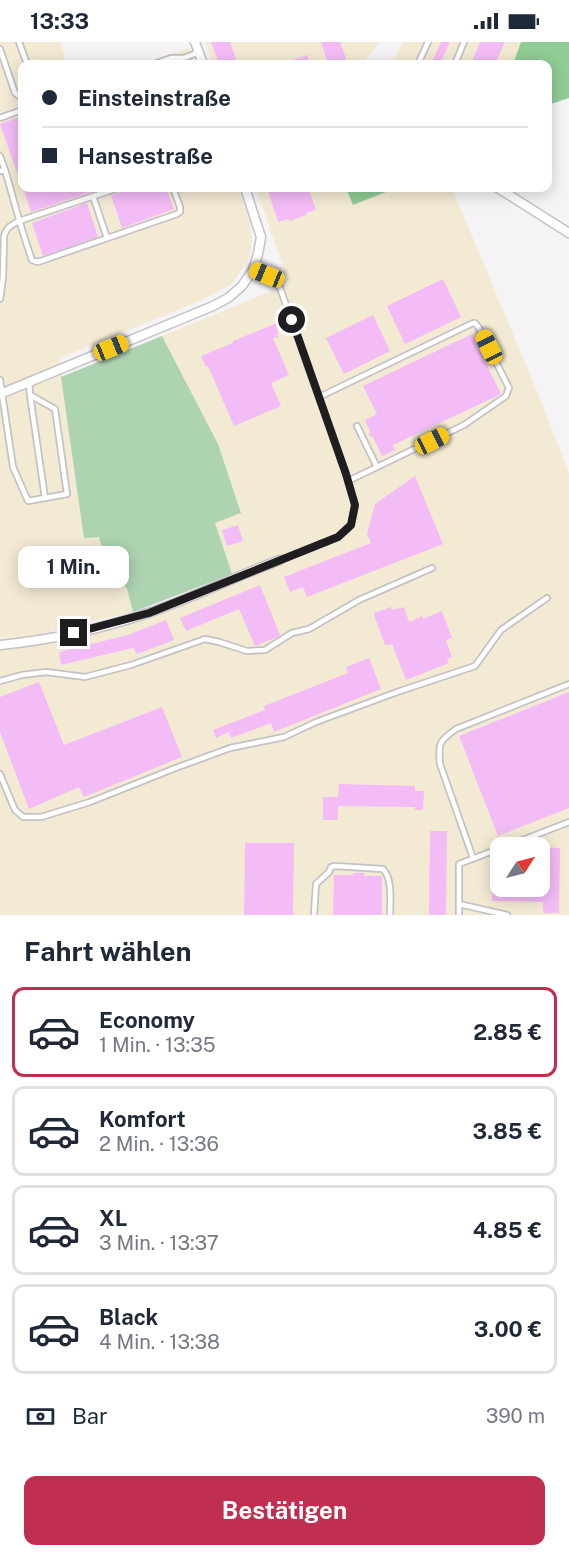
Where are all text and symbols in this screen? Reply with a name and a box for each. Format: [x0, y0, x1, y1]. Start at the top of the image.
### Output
text: 13:33 [30, 8, 89, 34]
text: Einsteinstraße [78, 85, 231, 111]
text: Hansestraße [78, 143, 213, 169]
car [247, 260, 287, 290]
route start [278, 306, 305, 333]
car [473, 327, 505, 367]
car [91, 333, 131, 363]
car [412, 425, 452, 457]
callout: 1 Min. [19, 546, 130, 588]
text: 1 Min. [46, 555, 101, 579]
route end [60, 619, 87, 646]
north arrow [490, 837, 550, 897]
map controls [490, 837, 550, 897]
text: Fahrt wählen [24, 935, 192, 967]
icon: car [27, 1005, 81, 1059]
text: Economy [99, 1007, 195, 1033]
text: 2.85 € [473, 1019, 542, 1045]
text: 1 Min. · 13:35 [99, 1033, 216, 1057]
icon: car [27, 1104, 81, 1158]
text: Komfort [99, 1106, 186, 1132]
text: 3.85 € [473, 1118, 542, 1144]
text: 2 Min. · 13:36 [99, 1132, 219, 1156]
icon: car [27, 1203, 81, 1257]
text: XL [99, 1205, 127, 1231]
text: 4.85 € [473, 1217, 542, 1243]
text: 3 Min. · 13:37 [99, 1231, 219, 1255]
icon: car [27, 1302, 81, 1356]
text: Black [99, 1304, 158, 1330]
text: 3.00 € [474, 1316, 542, 1342]
text: 4 Min. · 13:38 [99, 1330, 220, 1354]
icon: cash [24, 1400, 57, 1433]
text: Bar [72, 1403, 108, 1429]
text: 390 m [486, 1404, 545, 1428]
button: Bestätigen [24, 1476, 545, 1545]

